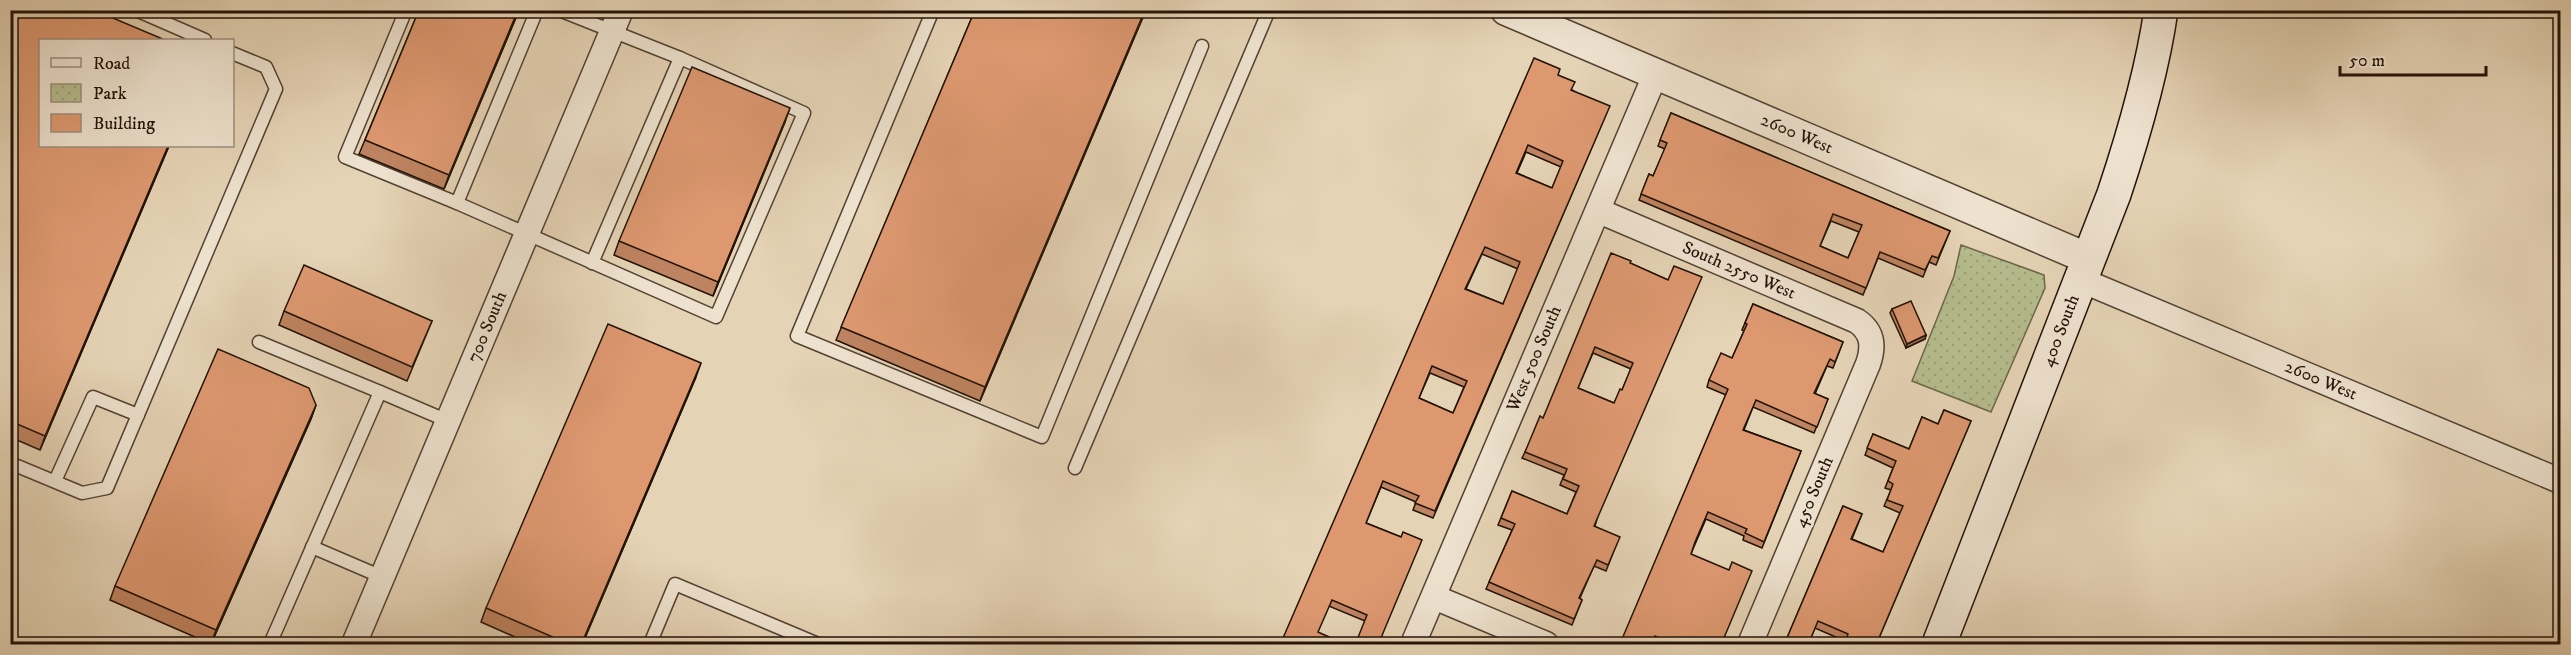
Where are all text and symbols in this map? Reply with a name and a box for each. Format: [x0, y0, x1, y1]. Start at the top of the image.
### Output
legend [39, 39, 234, 147]
scale bar [2340, 39, 2486, 77]
text: 50 m [2349, 50, 2385, 72]
text: Road [93, 53, 130, 75]
text: Park [93, 83, 127, 105]
street label: 2600 West [1757, 109, 1836, 159]
text: Building [93, 113, 155, 135]
street label: South 2550 West [1679, 237, 1799, 305]
street label: 700 South [463, 288, 512, 366]
street label: 400 South [2037, 291, 2085, 370]
street label: West 500 South [1502, 302, 1567, 416]
street label: 2600 West [2281, 356, 2360, 406]
street label: 450 South [1789, 453, 1839, 531]

